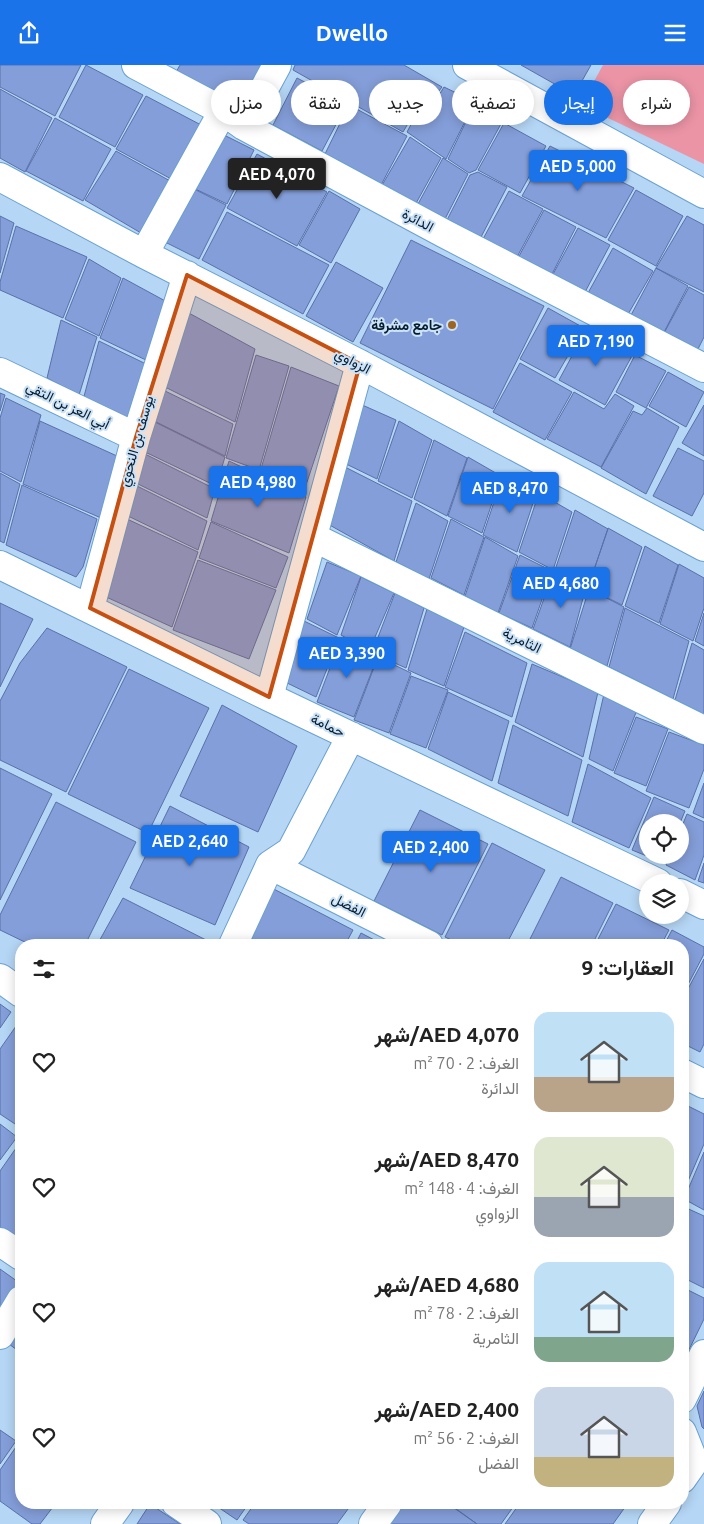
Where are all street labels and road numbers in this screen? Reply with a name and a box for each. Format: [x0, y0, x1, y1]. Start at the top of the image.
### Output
street label: الدائرة [399, 205, 436, 236]
street label: الزواوي [331, 345, 374, 381]
street label: أبي العز بن التقي [22, 378, 112, 436]
street label: يوسف بن النحوي [115, 394, 160, 489]
street label: الثامرية [500, 624, 544, 657]
street label: حمامة [308, 710, 348, 740]
street label: الفضل [329, 890, 369, 921]

